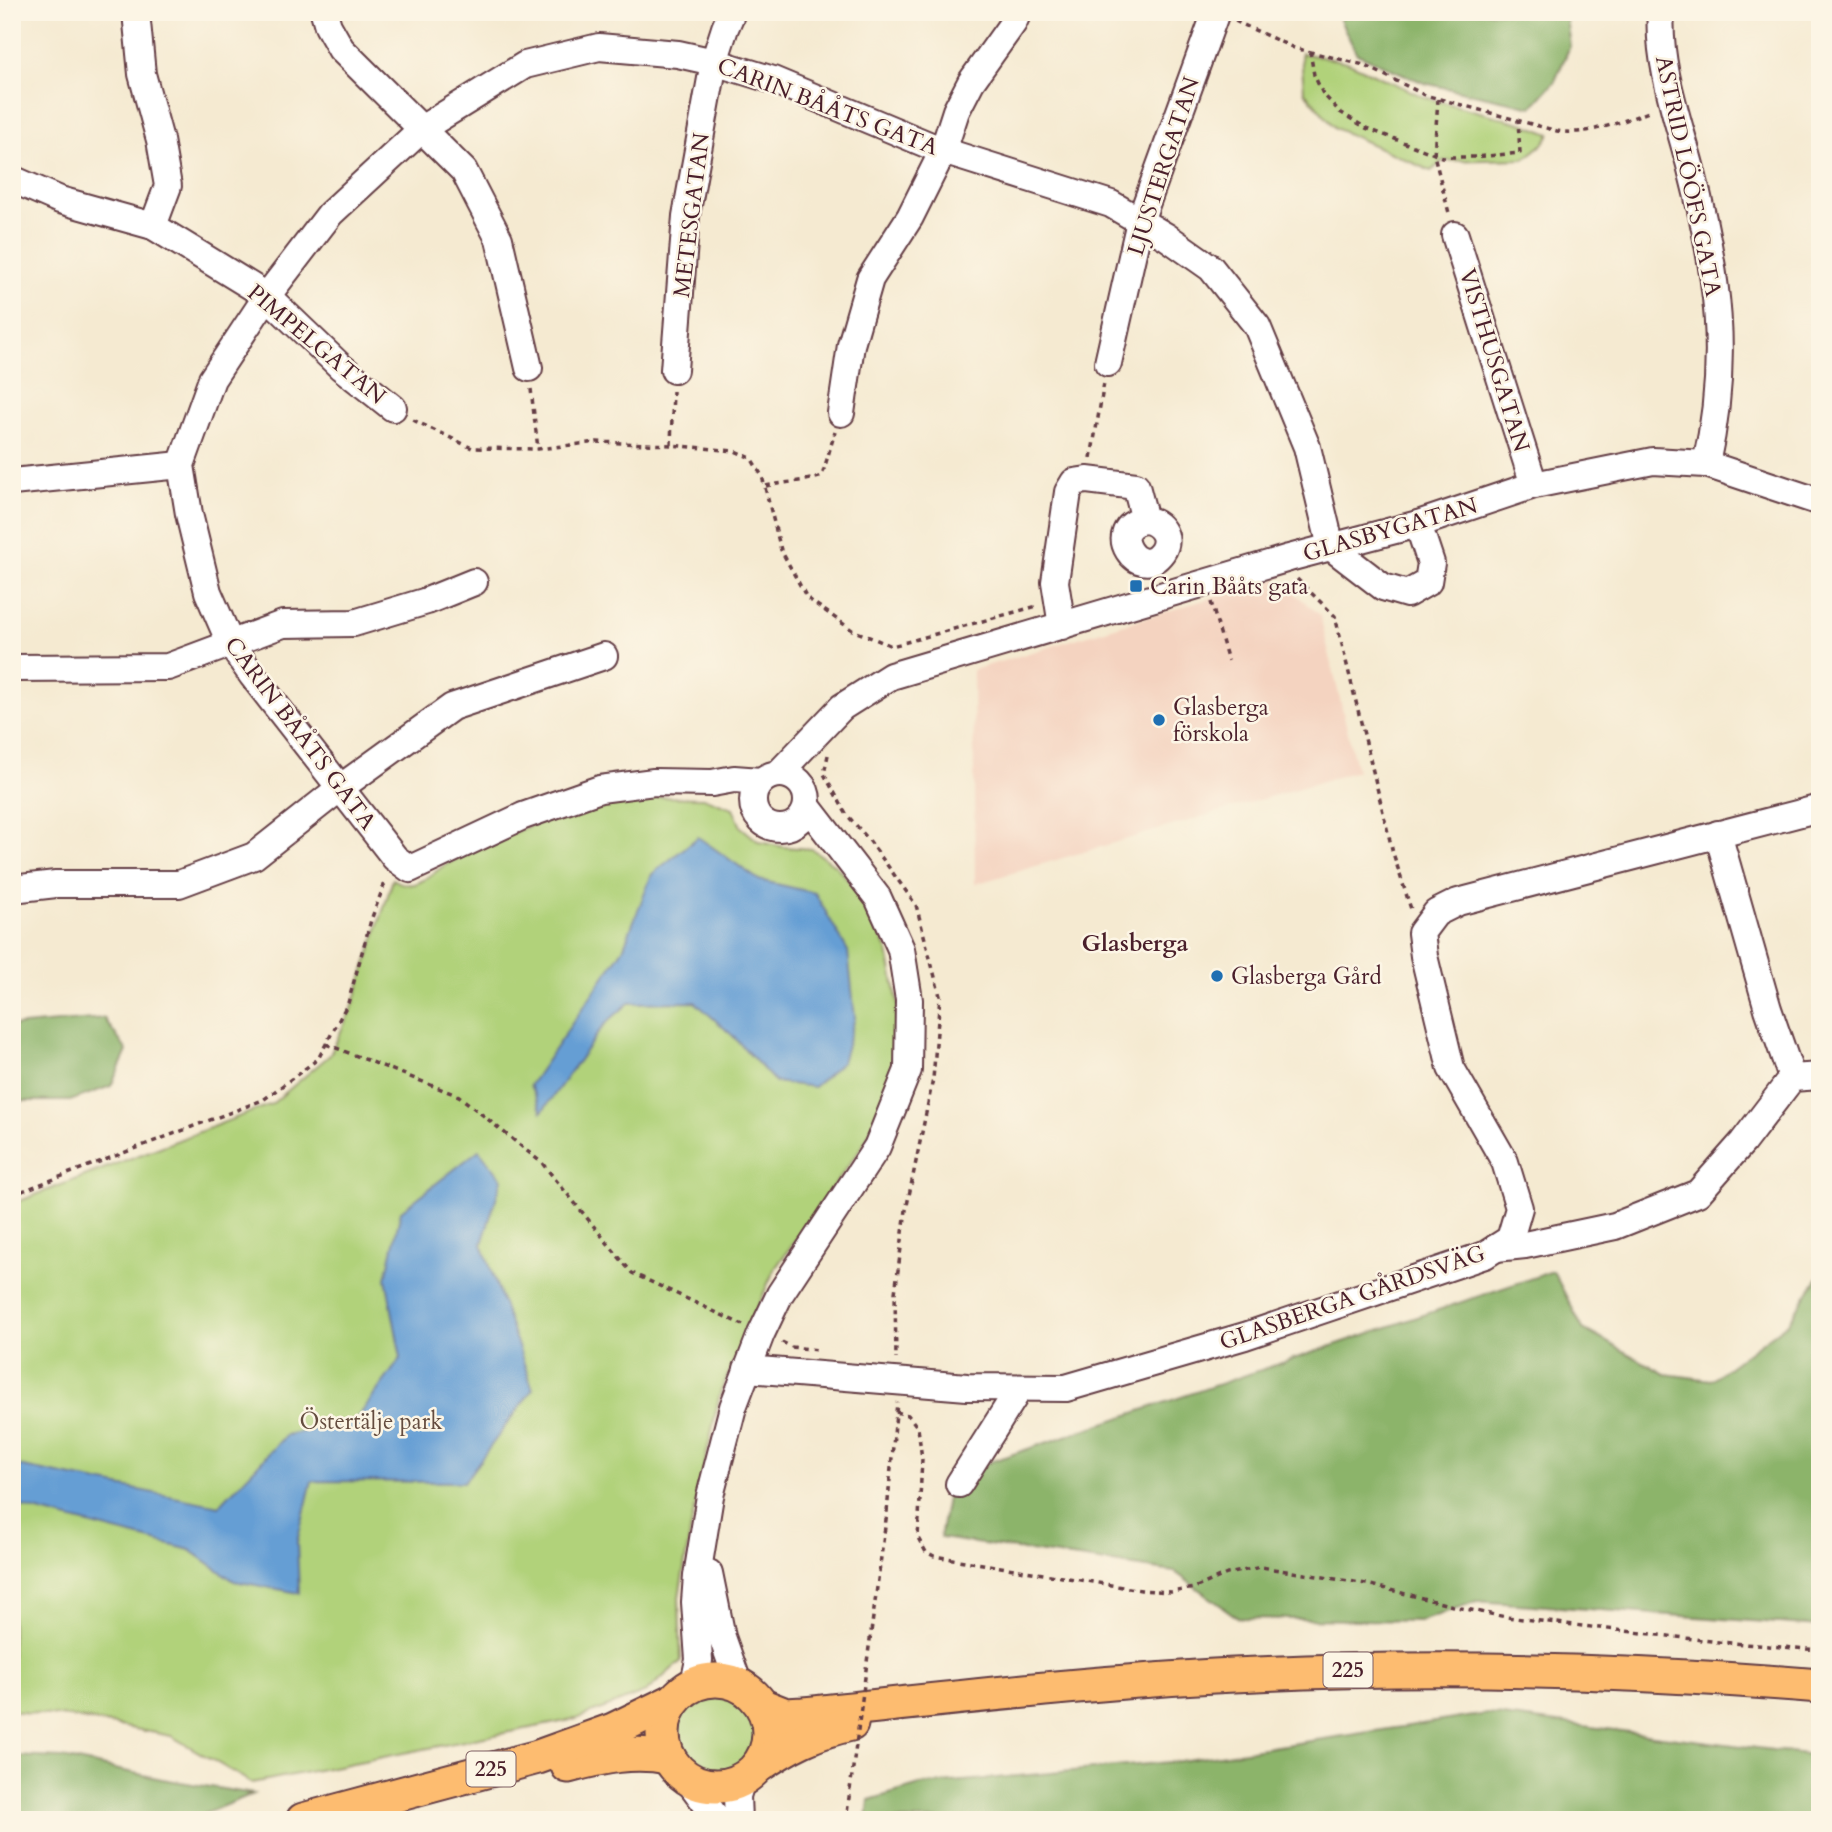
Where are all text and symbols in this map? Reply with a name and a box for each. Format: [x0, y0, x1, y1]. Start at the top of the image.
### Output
street label: CARIN BÅÅTS GATA [713, 49, 944, 163]
street label: ASTRID LÖÖFS GATA [1648, 53, 1729, 300]
street label: LJUSTERGATAN [1120, 72, 1207, 260]
street label: METESGATAN [666, 130, 717, 299]
street label: VISTHUSGATAN [1452, 265, 1537, 456]
street label: PIMPELGATAN [241, 277, 393, 412]
street label: GLASBYGATAN [1299, 490, 1481, 569]
place label: Carin Bååts gata [1150, 571, 1308, 602]
marker: Carin Bååts gata [1128, 578, 1144, 594]
street label: CARIN BÅÅTS GATA [218, 630, 385, 837]
place label: Glasberga förskola [1173, 692, 1269, 749]
marker: Glasberga förskola [1151, 712, 1167, 728]
district label: Glasberga [1082, 927, 1189, 960]
place label: Glasberga Gård [1231, 961, 1382, 992]
marker: Glasberga Gård [1209, 968, 1225, 984]
street label: GLASBERGA GÅRDSVÄG [1215, 1237, 1489, 1357]
park label: Östertälje park [300, 1406, 443, 1437]
road number: 225 [1324, 1652, 1372, 1688]
road number: 225 [466, 1752, 516, 1786]

